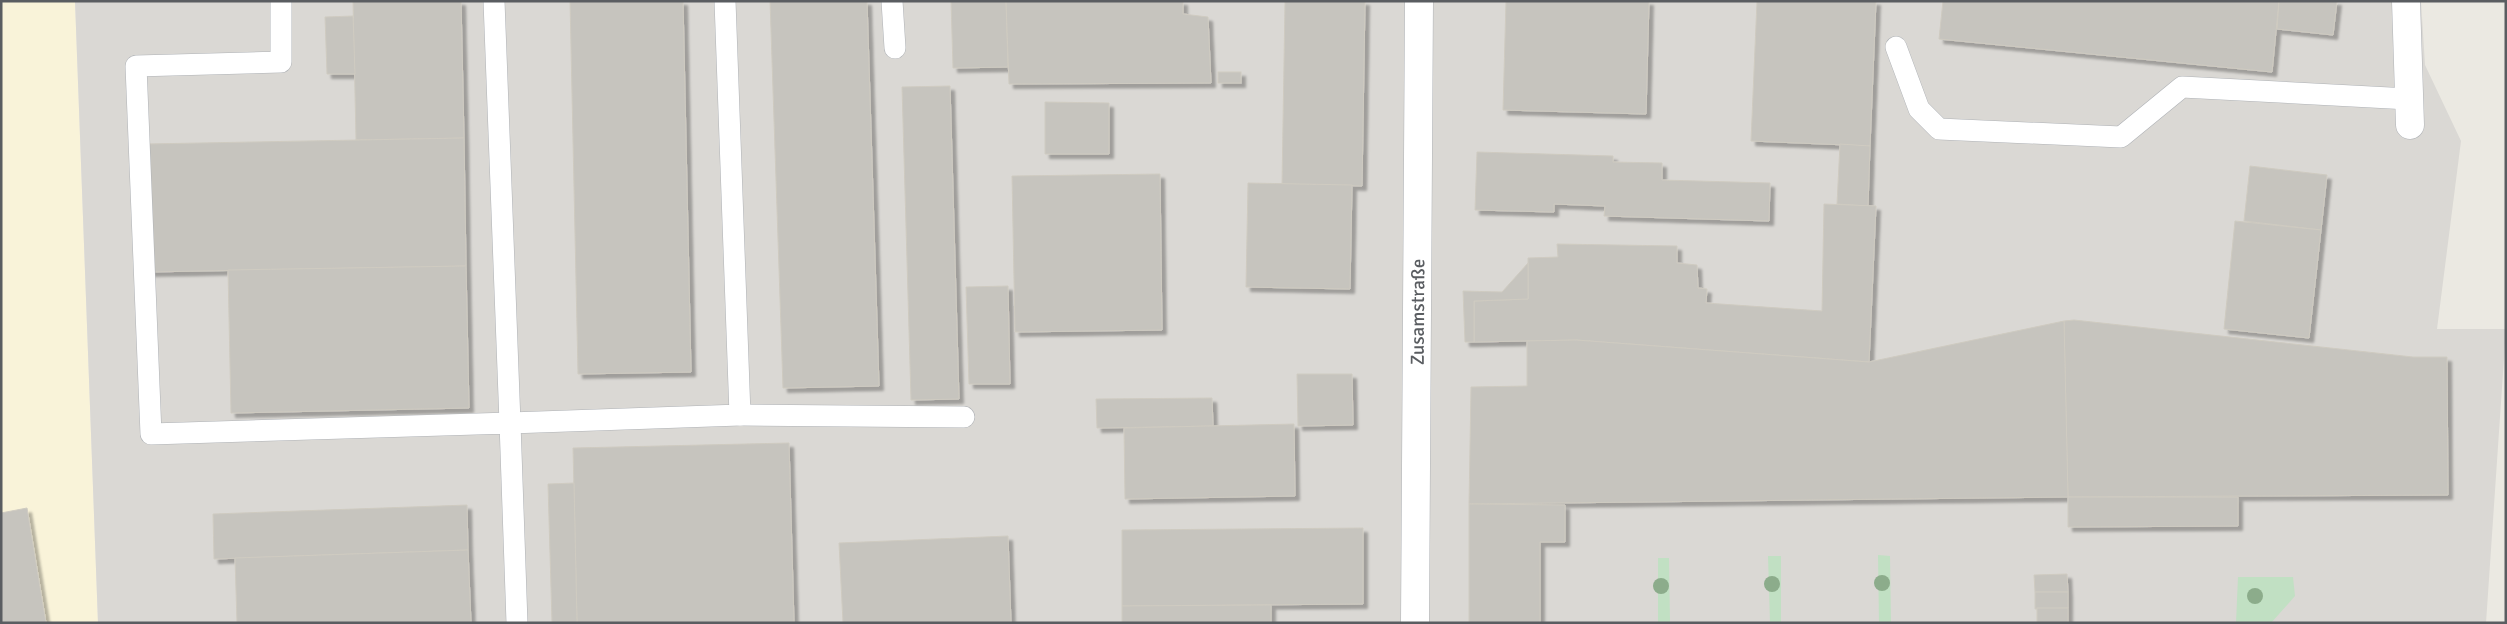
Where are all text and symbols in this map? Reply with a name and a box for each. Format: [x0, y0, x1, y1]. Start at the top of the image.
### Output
street label: Zusamstraße [1406, 259, 1430, 365]

